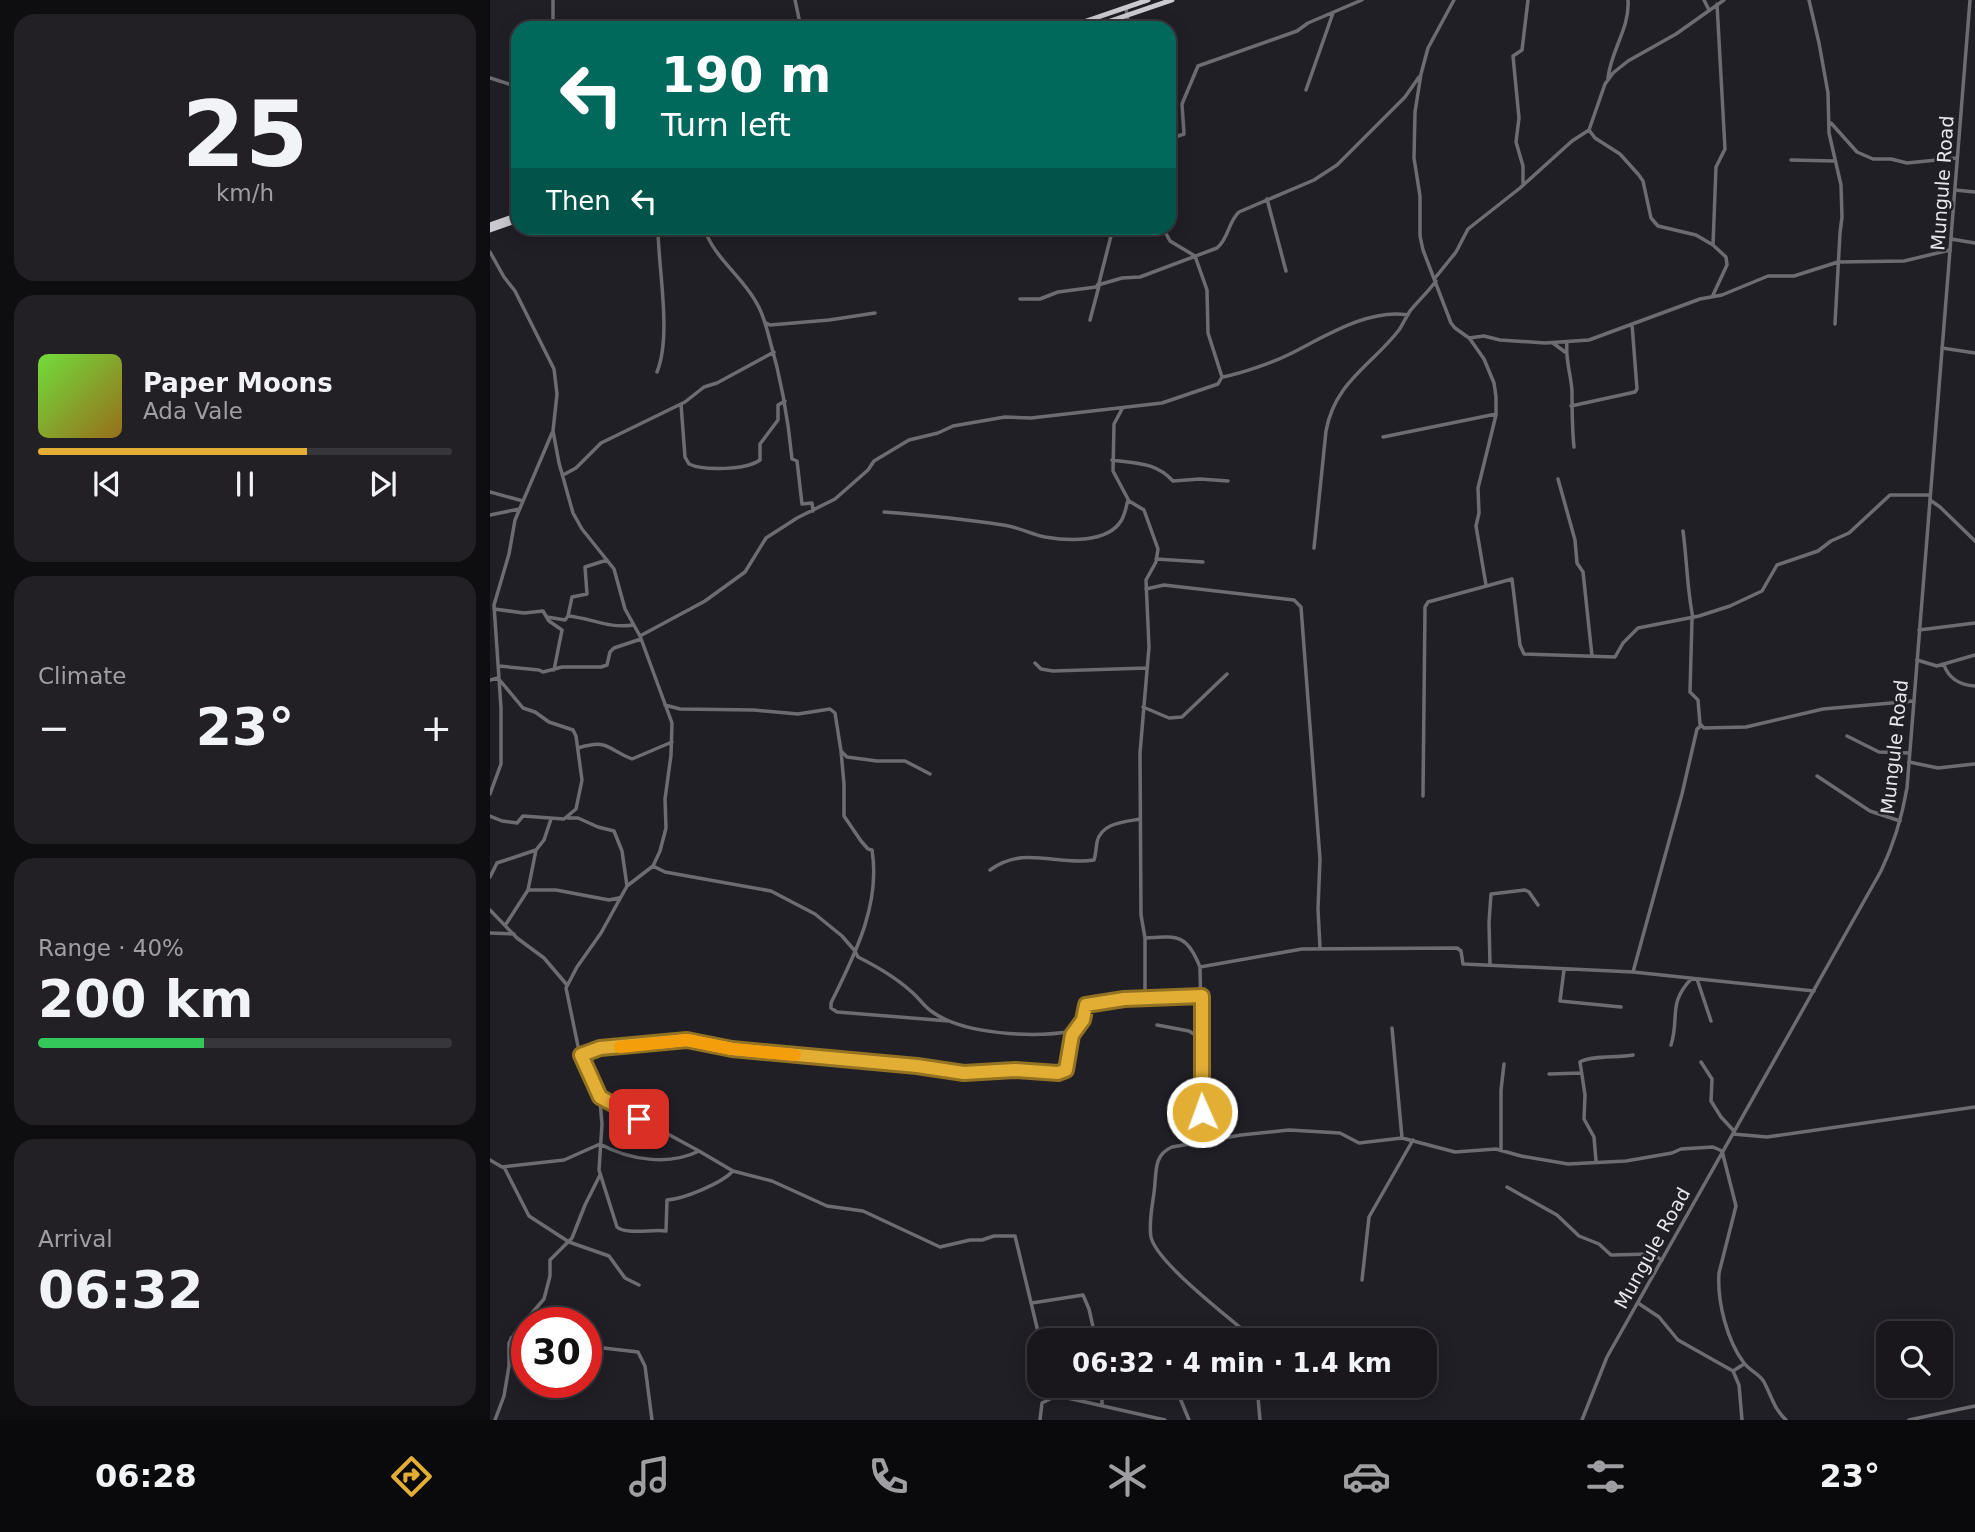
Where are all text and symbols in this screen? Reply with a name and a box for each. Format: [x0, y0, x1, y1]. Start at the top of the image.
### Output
text: 190 m [661, 47, 831, 104]
icon: left [546, 49, 637, 140]
text: 25 [182, 82, 308, 187]
text: Turn left [661, 106, 791, 144]
street label: Mungule Road [1926, 115, 1958, 251]
text: km/h [216, 180, 274, 206]
icon: left [625, 182, 663, 220]
text: Then [546, 186, 611, 216]
text: Paper Moons [143, 368, 333, 398]
text: Ada Vale [143, 398, 243, 424]
icon: previous [88, 465, 126, 503]
icon: pause [226, 465, 264, 503]
icon: next [364, 465, 402, 503]
text: Climate [38, 663, 127, 689]
street label: Mungule Road [1876, 679, 1912, 815]
text: 23° [196, 697, 294, 757]
text: − [38, 706, 70, 750]
text: + [420, 706, 452, 750]
text: Range · 40% [38, 935, 184, 961]
text: 200 km [38, 969, 253, 1029]
position arrow [1165, 1075, 1239, 1149]
pin [609, 1089, 669, 1149]
icon: arrive [620, 1100, 658, 1138]
street label: Mungule Road [1610, 1184, 1694, 1312]
text: Arrival [38, 1226, 113, 1252]
text: 06:32 [38, 1260, 204, 1320]
speed limit sign: 30 [511, 1307, 602, 1398]
map controls [1876, 1321, 1953, 1398]
button: search [1876, 1321, 1953, 1398]
text: 06:32 · 4 min · 1.4 km [1072, 1348, 1392, 1378]
icon: directions [387, 1452, 436, 1501]
icon: music [625, 1452, 674, 1501]
icon: phone [864, 1452, 913, 1501]
icon: climate [1103, 1452, 1152, 1501]
icon: car [1342, 1452, 1391, 1501]
icon: filters [1581, 1452, 1630, 1501]
text: 06:28 [95, 1457, 197, 1495]
text: 23° [1819, 1457, 1880, 1495]

